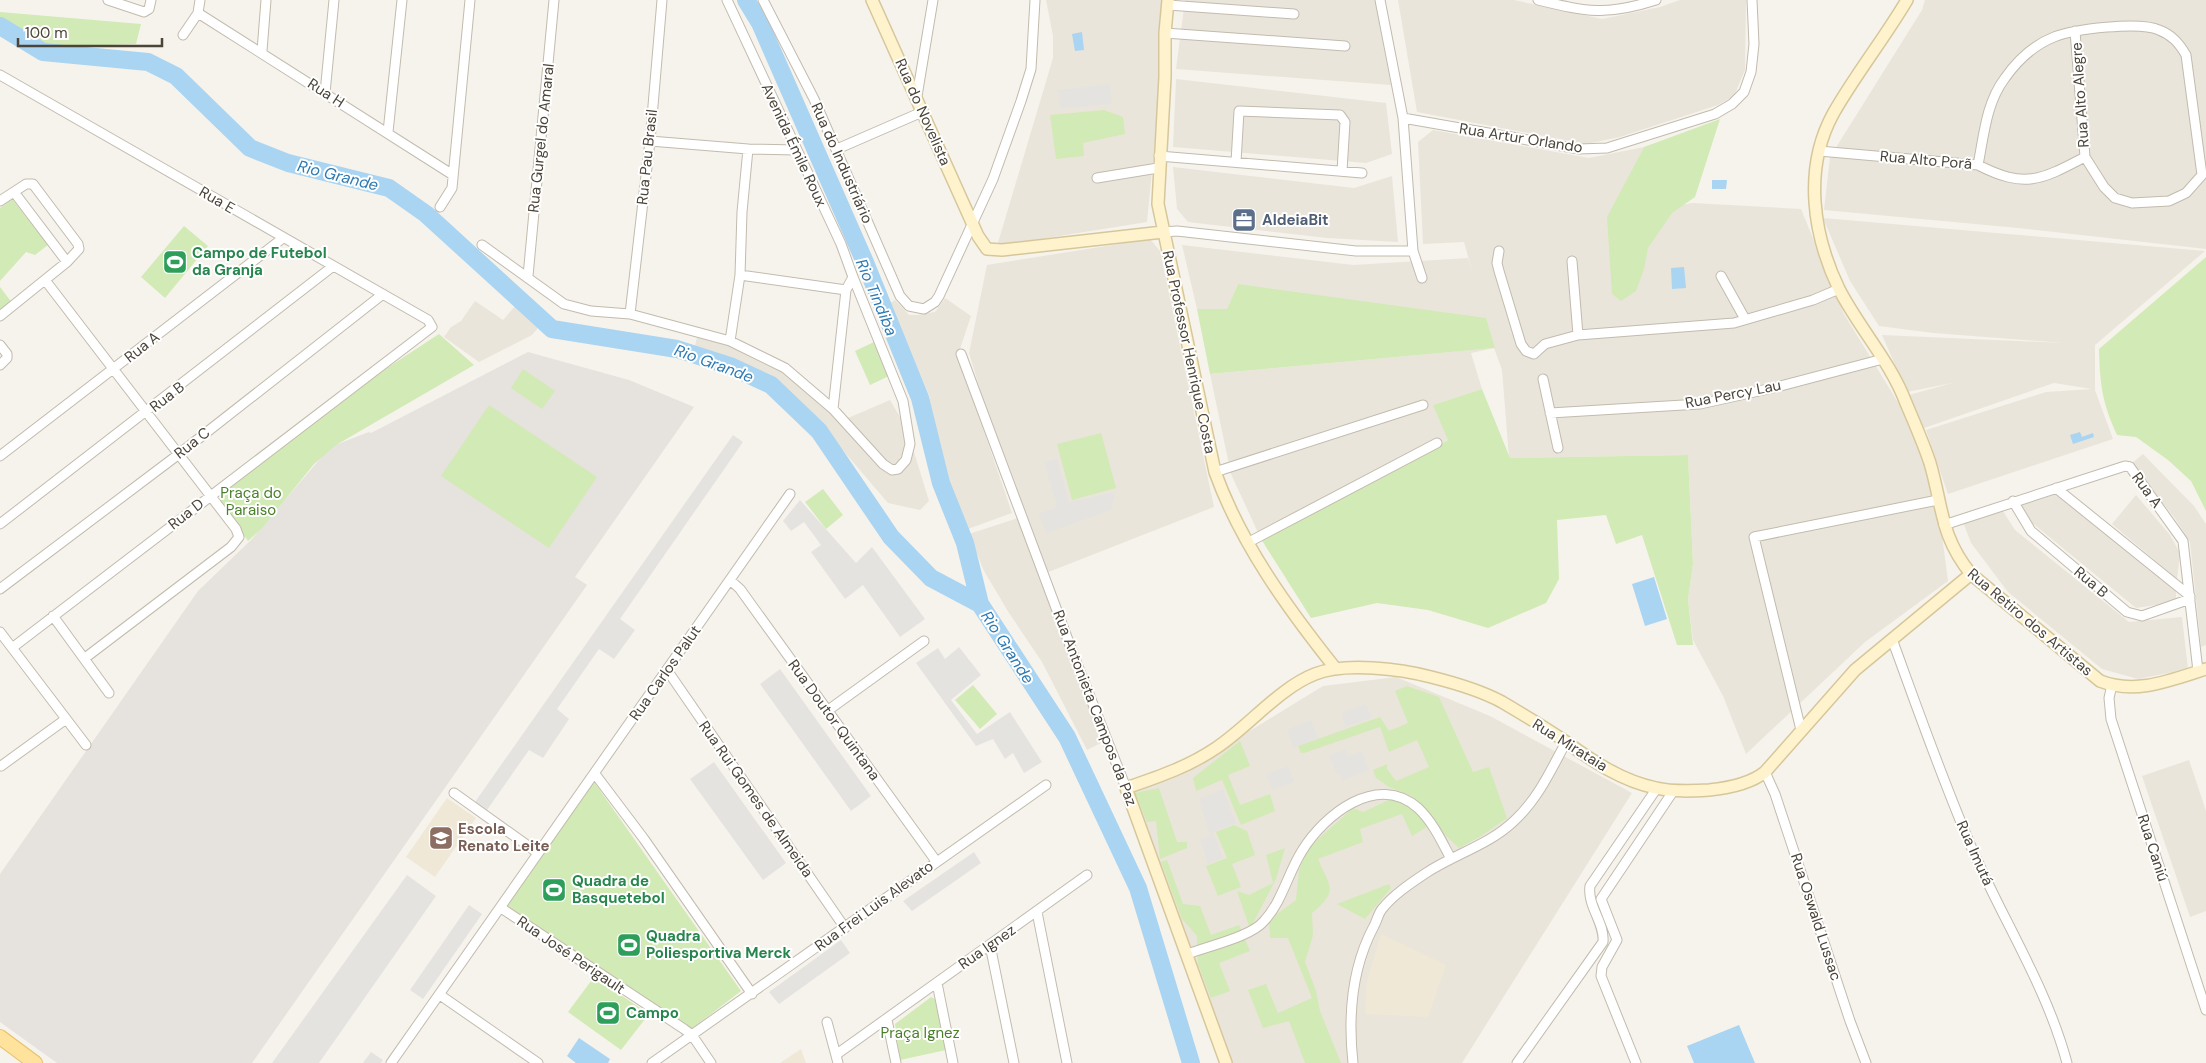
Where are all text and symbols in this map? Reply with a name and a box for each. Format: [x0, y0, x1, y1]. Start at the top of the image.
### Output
scale bar [18, 15, 161, 47]
text: 100 m [25, 23, 68, 43]
street label: Rua Alto Alegre [2066, 42, 2094, 148]
street label: Rua do Novelista [890, 55, 956, 169]
street label: Rua Gurgel do Amaral [523, 62, 559, 214]
street label: Rua H [304, 74, 348, 112]
street label: Avenida Émile Roux [757, 80, 832, 210]
street label: Rua do Industriário [806, 99, 878, 227]
street label: Rua Pau Brasil [632, 108, 662, 206]
street label: Rua Artur Orlando [1458, 118, 1584, 158]
street label: Rua Alto Porã [1879, 146, 1973, 174]
water label: Rio Grande [295, 155, 381, 196]
street label: Rua E [195, 182, 239, 218]
office icon: AldeiaBit [1231, 207, 1257, 233]
place label: AldeiaBit [1262, 210, 1329, 230]
place label: Campo de Futebol da Granja [192, 243, 327, 280]
sports icon: Campo de Futebol da Granja [162, 249, 188, 275]
street label: Rua Professor Henrique Costa [1158, 249, 1220, 455]
water label: Rio Tindiba [851, 255, 902, 339]
street label: Rua A [120, 327, 164, 367]
water label: Rio Grande [671, 339, 756, 387]
street label: Rua Percy Lau [1683, 375, 1783, 413]
street label: Rua B [146, 377, 188, 417]
street label: Rua C [170, 423, 214, 463]
street label: Rua A [2127, 468, 2167, 512]
park label: Praça do Paraiso [220, 483, 282, 520]
street label: Rua D [164, 494, 208, 534]
street label: Rua B [2070, 562, 2112, 602]
street label: Rua Retiro dos Artistas [1963, 564, 2097, 680]
water label: Rio Grande [976, 607, 1039, 688]
street label: Rua Antonieta Campos da Paz [1048, 607, 1142, 809]
street label: Rua Carlos Palut [625, 621, 705, 725]
street label: Rua Doutor Quintana [783, 656, 885, 784]
street label: Rua Mirataia [1529, 714, 1611, 776]
street label: Rua Rui Gomes de Almeida [694, 717, 818, 881]
street label: Rua Caniú [2133, 812, 2173, 884]
street label: Rua Imutá [1952, 817, 1998, 889]
place label: Escola Renato Leite [458, 819, 549, 856]
school or university icon: Escola Renato Leite [428, 825, 454, 851]
street label: Rua Oswald Lussac [1786, 851, 1846, 983]
street label: Rua Frei Luis Alevato [811, 856, 938, 956]
place label: Quadra de Basquetebol [572, 871, 665, 908]
sports icon: Quadra de Basquetebol [541, 877, 567, 903]
street label: Rua José Perigault [513, 911, 629, 999]
street label: Rua Ignez [954, 920, 1020, 974]
place label: Quadra Poliesportiva Merck [646, 926, 792, 963]
sports icon: Quadra Poliesportiva Merck [616, 932, 642, 958]
sports icon: Campo [595, 1000, 621, 1026]
place label: Campo [626, 1003, 679, 1023]
park label: Praça Ignez [880, 1023, 960, 1043]

